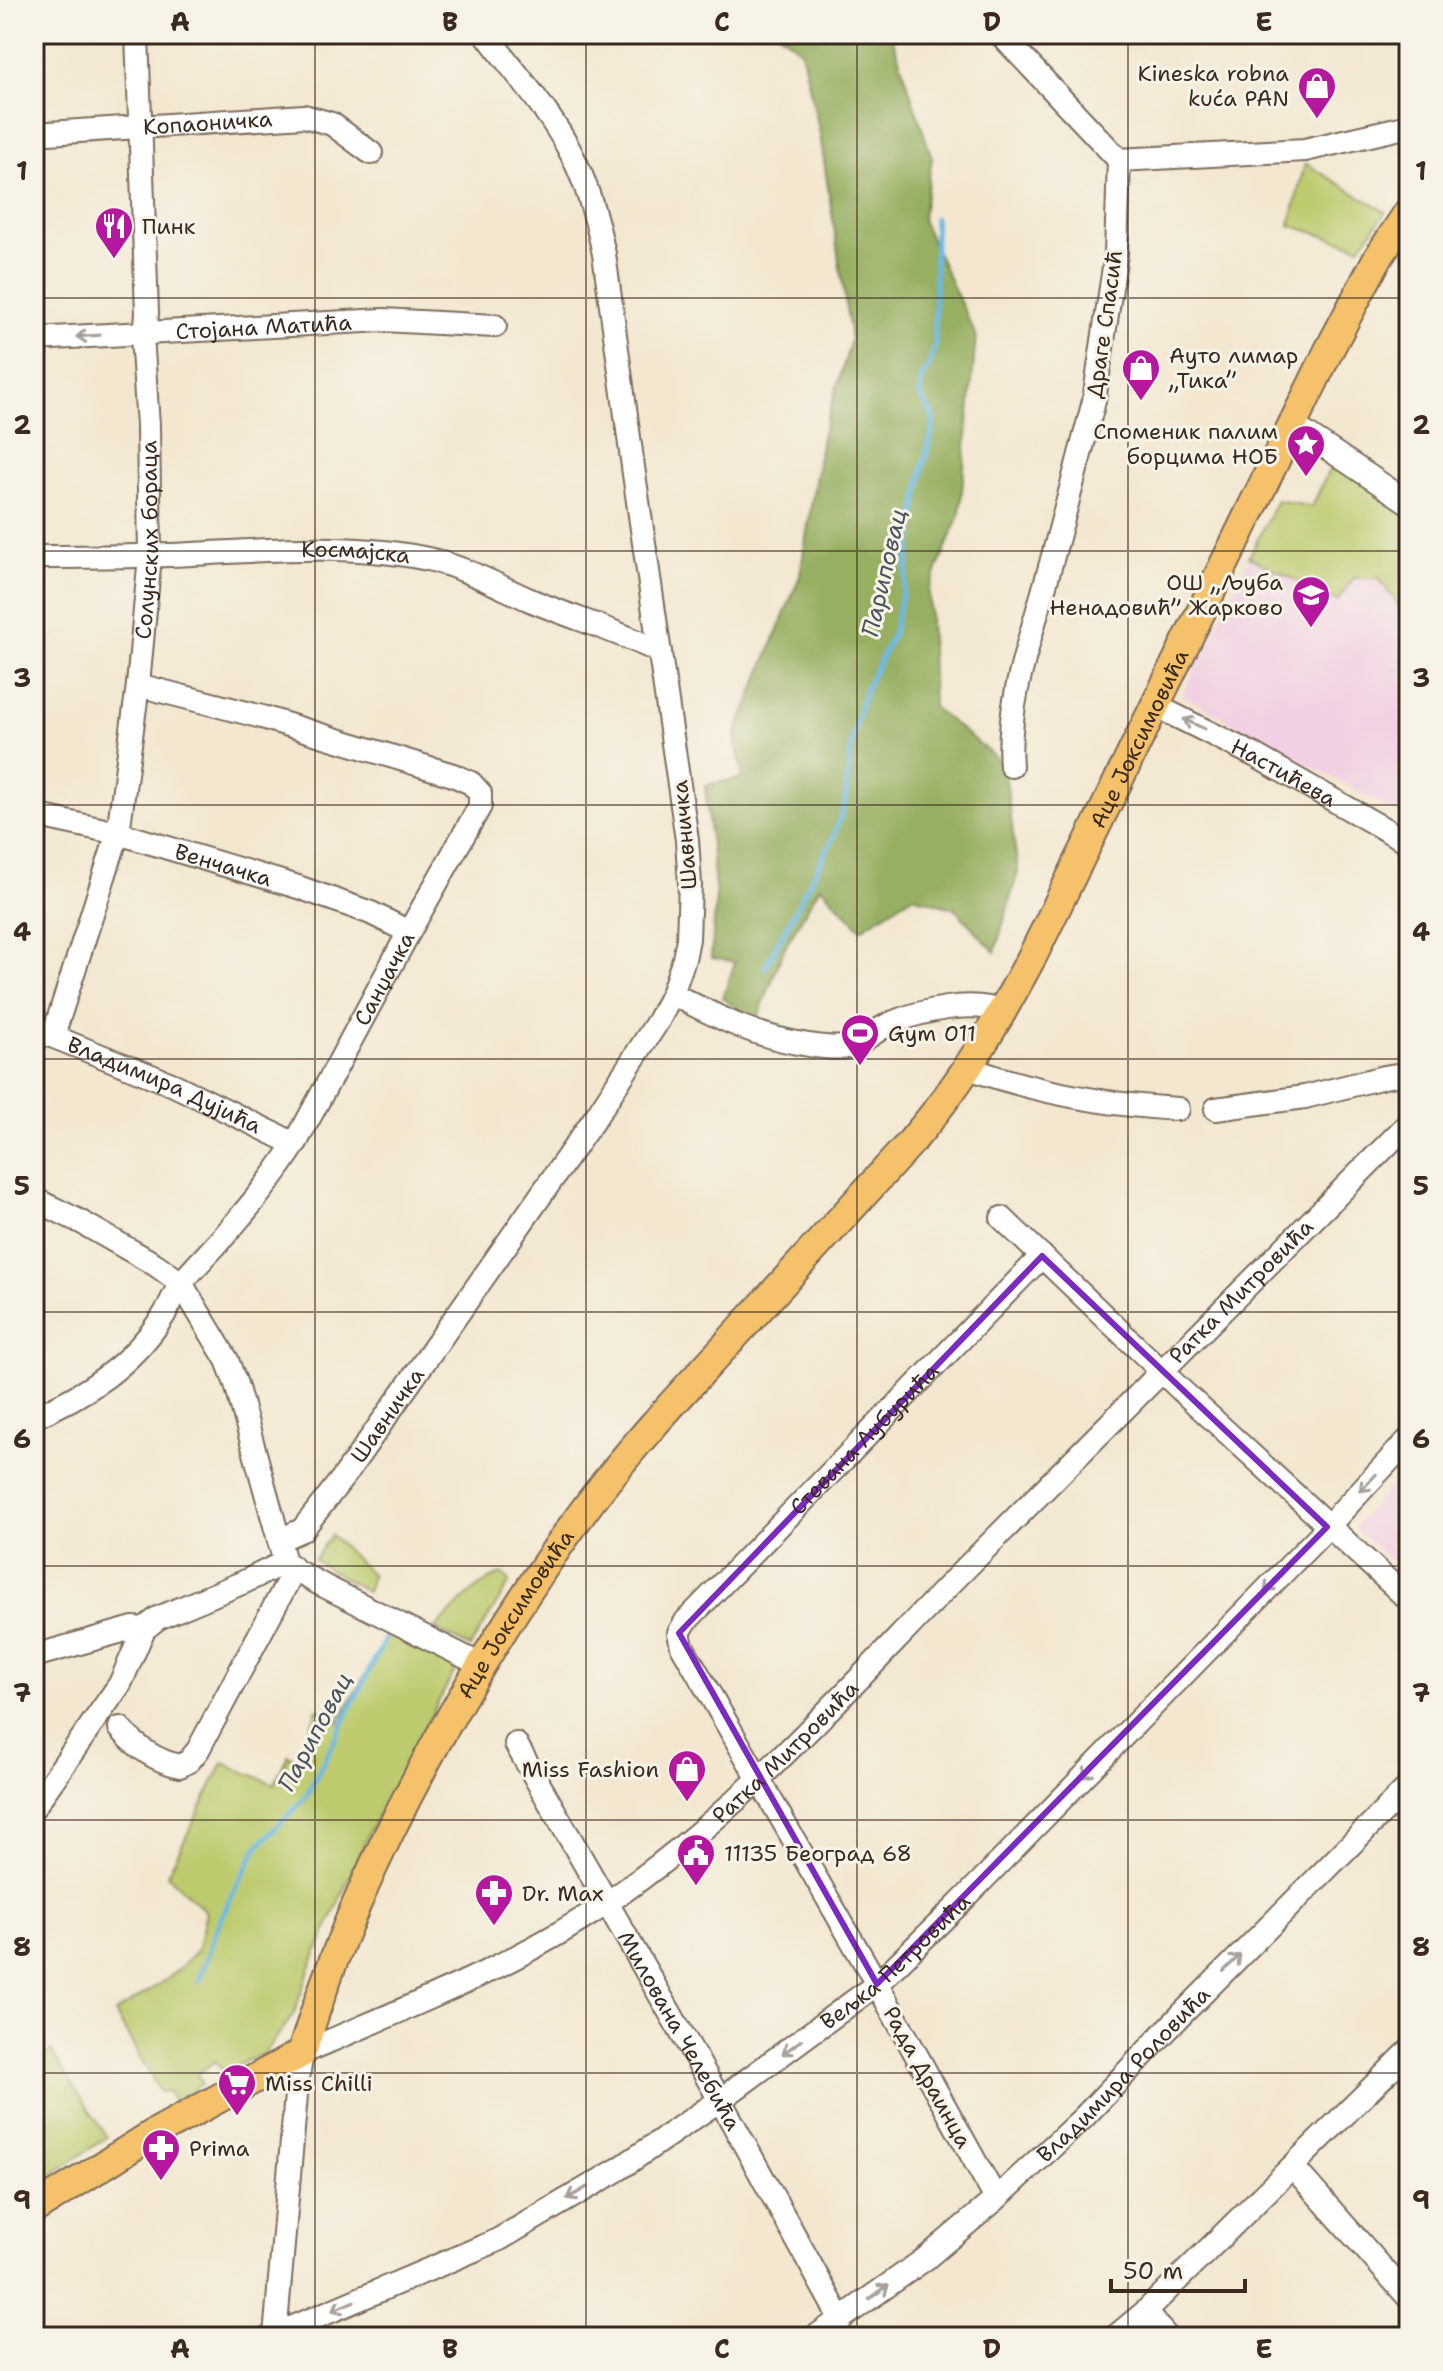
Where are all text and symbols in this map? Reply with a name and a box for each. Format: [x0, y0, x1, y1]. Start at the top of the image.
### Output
text: A [170, 4, 190, 39]
text: B [442, 4, 458, 39]
text: C [714, 4, 730, 39]
text: D [983, 4, 1001, 39]
text: E [1255, 4, 1273, 39]
place label: Kineska robna kuća PAN [1138, 59, 1289, 113]
shop icon: Kineska robna kuća PAN [1296, 65, 1338, 120]
street label: Копаоничка [142, 104, 273, 142]
text: 1 [16, 153, 28, 188]
text: 1 [1415, 153, 1427, 188]
restaurant icon: Пинк [93, 205, 135, 260]
place label: Пинк [142, 212, 196, 241]
street label: Драге Спасић [1080, 248, 1129, 400]
street label: Стојана Матића [175, 308, 353, 346]
one-way arrow [75, 329, 102, 344]
place label: Ауто лимар „Тика” [1168, 341, 1298, 395]
shop icon: Ауто лимар „Тика” [1120, 347, 1162, 402]
text: 2 [13, 407, 31, 442]
text: 2 [1412, 407, 1430, 442]
place label: Споменик палим борцима НОБ [1093, 417, 1278, 471]
place icon: Споменик палим борцима НОБ [1285, 423, 1327, 478]
street label: Солунских бораца [128, 440, 165, 641]
water label: Париповац [854, 506, 914, 640]
street label: Космајска [301, 535, 413, 571]
place label: ОШ „Љуба Ненадовић” Жарково [1049, 568, 1283, 622]
school or university icon: ОШ „Љуба Ненадовић” Жарково [1290, 574, 1332, 629]
street label: Аце Јоксимовића [1083, 644, 1196, 833]
text: 3 [13, 660, 31, 695]
text: 3 [1412, 660, 1430, 695]
one-way arrow [1182, 716, 1206, 731]
street label: Настићева [1226, 732, 1342, 814]
street label: Шавничка [665, 779, 704, 891]
street label: Венчачка [171, 837, 276, 893]
text: 4 [13, 914, 31, 949]
text: 4 [1412, 914, 1430, 949]
street label: Санџачка [347, 926, 422, 1031]
sports icon: Gym 011 [839, 1012, 881, 1067]
place label: Gym 011 [888, 1019, 976, 1048]
street label: Владимира Дујића [63, 1030, 266, 1141]
text: 5 [14, 1168, 30, 1203]
text: 5 [1413, 1168, 1429, 1203]
street label: Ратка Митровића [1163, 1212, 1320, 1370]
street label: Стевана Лубурића [784, 1357, 945, 1521]
street label: Шавничка [344, 1362, 431, 1469]
text: 6 [13, 1421, 31, 1456]
text: 6 [1412, 1421, 1430, 1456]
one-way arrow [1359, 1473, 1378, 1493]
street label: Аце Јоксимовића [450, 1523, 581, 1704]
one-way arrow [1264, 1573, 1283, 1592]
water label: Париповац [270, 1667, 360, 1797]
street label: Ратка Митровића [706, 1674, 865, 1830]
text: 7 [13, 1675, 31, 1710]
text: 7 [1412, 1675, 1430, 1710]
shop icon: Miss Fashion [666, 1748, 708, 1803]
place label: Miss Fashion [522, 1755, 659, 1784]
one-way arrow [1082, 1759, 1101, 1778]
public building icon: 11135 Београд 68 [675, 1832, 717, 1887]
place label: 11135 Београд 68 [724, 1839, 912, 1868]
pharmacy icon: Dr. Max [473, 1872, 515, 1927]
place label: Dr. Max [522, 1879, 604, 1908]
street label: Вељка Петровића [814, 1887, 977, 2036]
street label: Милована Челебића [611, 1926, 748, 2136]
text: 8 [13, 1929, 31, 1964]
text: 8 [1412, 1929, 1430, 1964]
one-way arrow [1223, 1953, 1242, 1973]
street label: Владимира Роловића [1031, 1980, 1217, 2169]
street label: Рада Драинца [877, 2001, 979, 2154]
one-way arrow [781, 2039, 803, 2055]
supermarket icon: Miss Chilli [216, 2062, 258, 2117]
place label: Miss Chilli [265, 2069, 373, 2098]
pharmacy icon: Prima [140, 2127, 182, 2182]
place label: Prima [189, 2134, 250, 2163]
text: 9 [13, 2182, 31, 2217]
text: 9 [1412, 2182, 1430, 2217]
one-way arrow [566, 2185, 589, 2201]
scale bar [1111, 2243, 1245, 2293]
text: 50 m [1123, 2255, 1183, 2287]
one-way arrow [867, 2284, 889, 2301]
one-way arrow [331, 2300, 356, 2315]
text: A [170, 2331, 190, 2366]
text: B [442, 2331, 458, 2366]
text: C [714, 2331, 730, 2366]
text: D [983, 2331, 1001, 2366]
text: E [1255, 2331, 1273, 2366]

